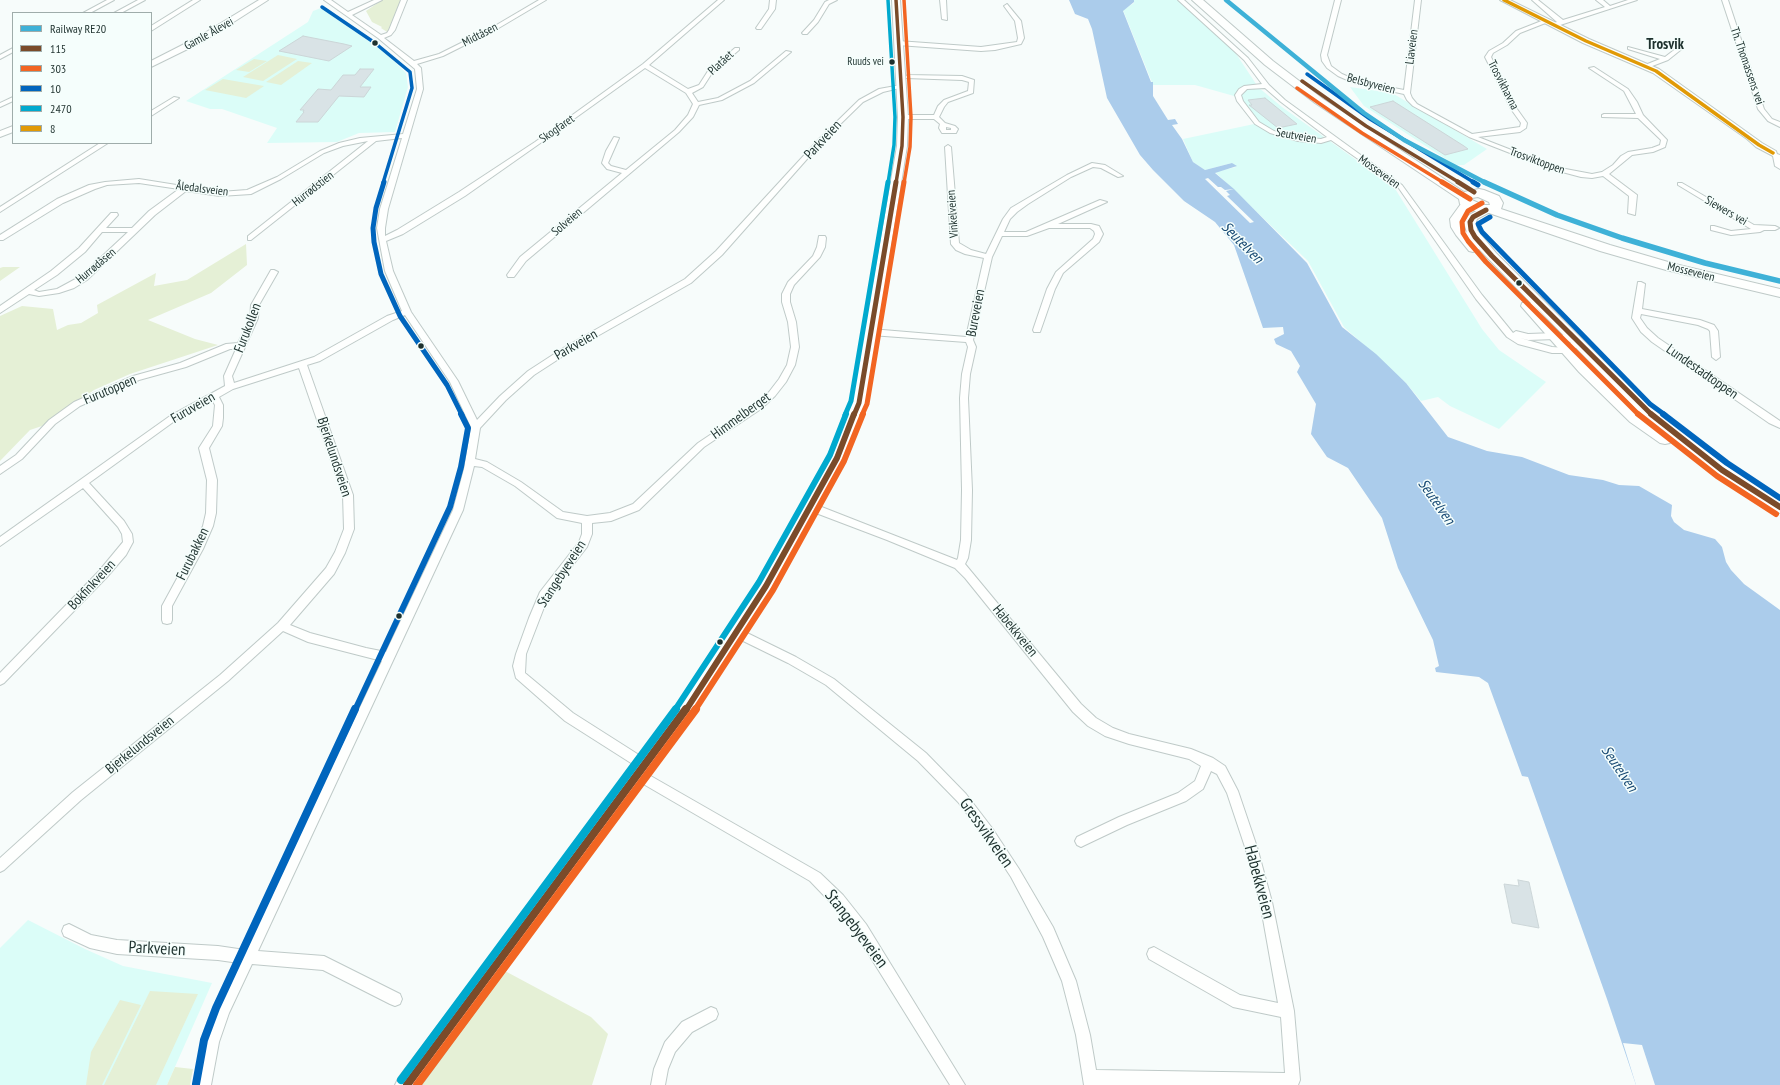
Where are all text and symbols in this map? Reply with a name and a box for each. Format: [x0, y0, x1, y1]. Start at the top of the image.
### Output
legend [12, 12, 152, 144]
street label: Gamle Ålevei [182, 15, 236, 53]
street label: Midtåsen [460, 20, 500, 50]
text: Railway RE20 [50, 21, 106, 36]
street label: Th. Thomassens vei [1727, 25, 1767, 107]
street label: Liaveien [1403, 29, 1421, 65]
district label: Trosvik [1646, 36, 1684, 54]
unlabelled marker [370, 38, 380, 48]
text: 115 [50, 41, 66, 56]
street label: Platået [705, 48, 737, 78]
place label: Ruuds vei [847, 55, 884, 69]
marker: Ruuds vei [887, 57, 897, 67]
street label: Trosvikhavna [1484, 58, 1522, 112]
text: 303 [50, 61, 66, 76]
street label: Belsbyveien [1345, 71, 1397, 97]
text: 10 [50, 81, 61, 96]
text: 2470 [50, 101, 72, 116]
street label: Skogfaret [537, 112, 577, 146]
street label: Parkveien [801, 117, 845, 163]
text: 8 [50, 121, 55, 136]
street label: Seutveien [1275, 125, 1317, 147]
street label: Trosviktoppen [1507, 144, 1567, 178]
street label: Mosseveien [1355, 152, 1403, 192]
street label: Hurrødstien [289, 168, 337, 210]
street label: Åledalsveien [175, 179, 229, 199]
street label: Vinkelveien [944, 189, 962, 239]
street label: Siewers vei [1702, 193, 1750, 229]
street label: Solveien [549, 205, 585, 239]
water label: Seutelven [1217, 218, 1267, 268]
street label: Hurrødåsen [73, 245, 119, 287]
street label: Mosseveien [1666, 259, 1716, 285]
unlabelled marker [1514, 278, 1524, 288]
street label: Bureveien [963, 288, 989, 338]
street label: Furukollen [231, 301, 265, 355]
street label: Parkveien [551, 326, 601, 364]
unlabelled marker [416, 341, 426, 351]
street label: Lundestadtoppen [1663, 341, 1741, 403]
street label: Furutoppen [81, 371, 139, 409]
street label: Furuveien [168, 389, 218, 427]
street label: Himmelberget [708, 389, 774, 443]
street label: Bjerkelundsveien [313, 415, 355, 499]
water label: Seutelven [1414, 476, 1458, 528]
street label: Furubakken [173, 525, 213, 583]
street label: Stangebyeveien [534, 537, 590, 611]
street label: Bokfinkveien [65, 557, 119, 613]
street label: Habekkveien [989, 602, 1041, 660]
unlabelled marker [394, 611, 404, 621]
unlabelled marker [715, 637, 725, 647]
street label: Bjerkelundsveien [103, 712, 177, 778]
water label: Seutelven [1597, 743, 1641, 795]
street label: Gressvikveien [955, 794, 1017, 872]
street label: Habekkveien [1239, 843, 1279, 921]
street label: Stangebyeveien [820, 886, 892, 972]
street label: Parkveien [128, 937, 186, 961]

